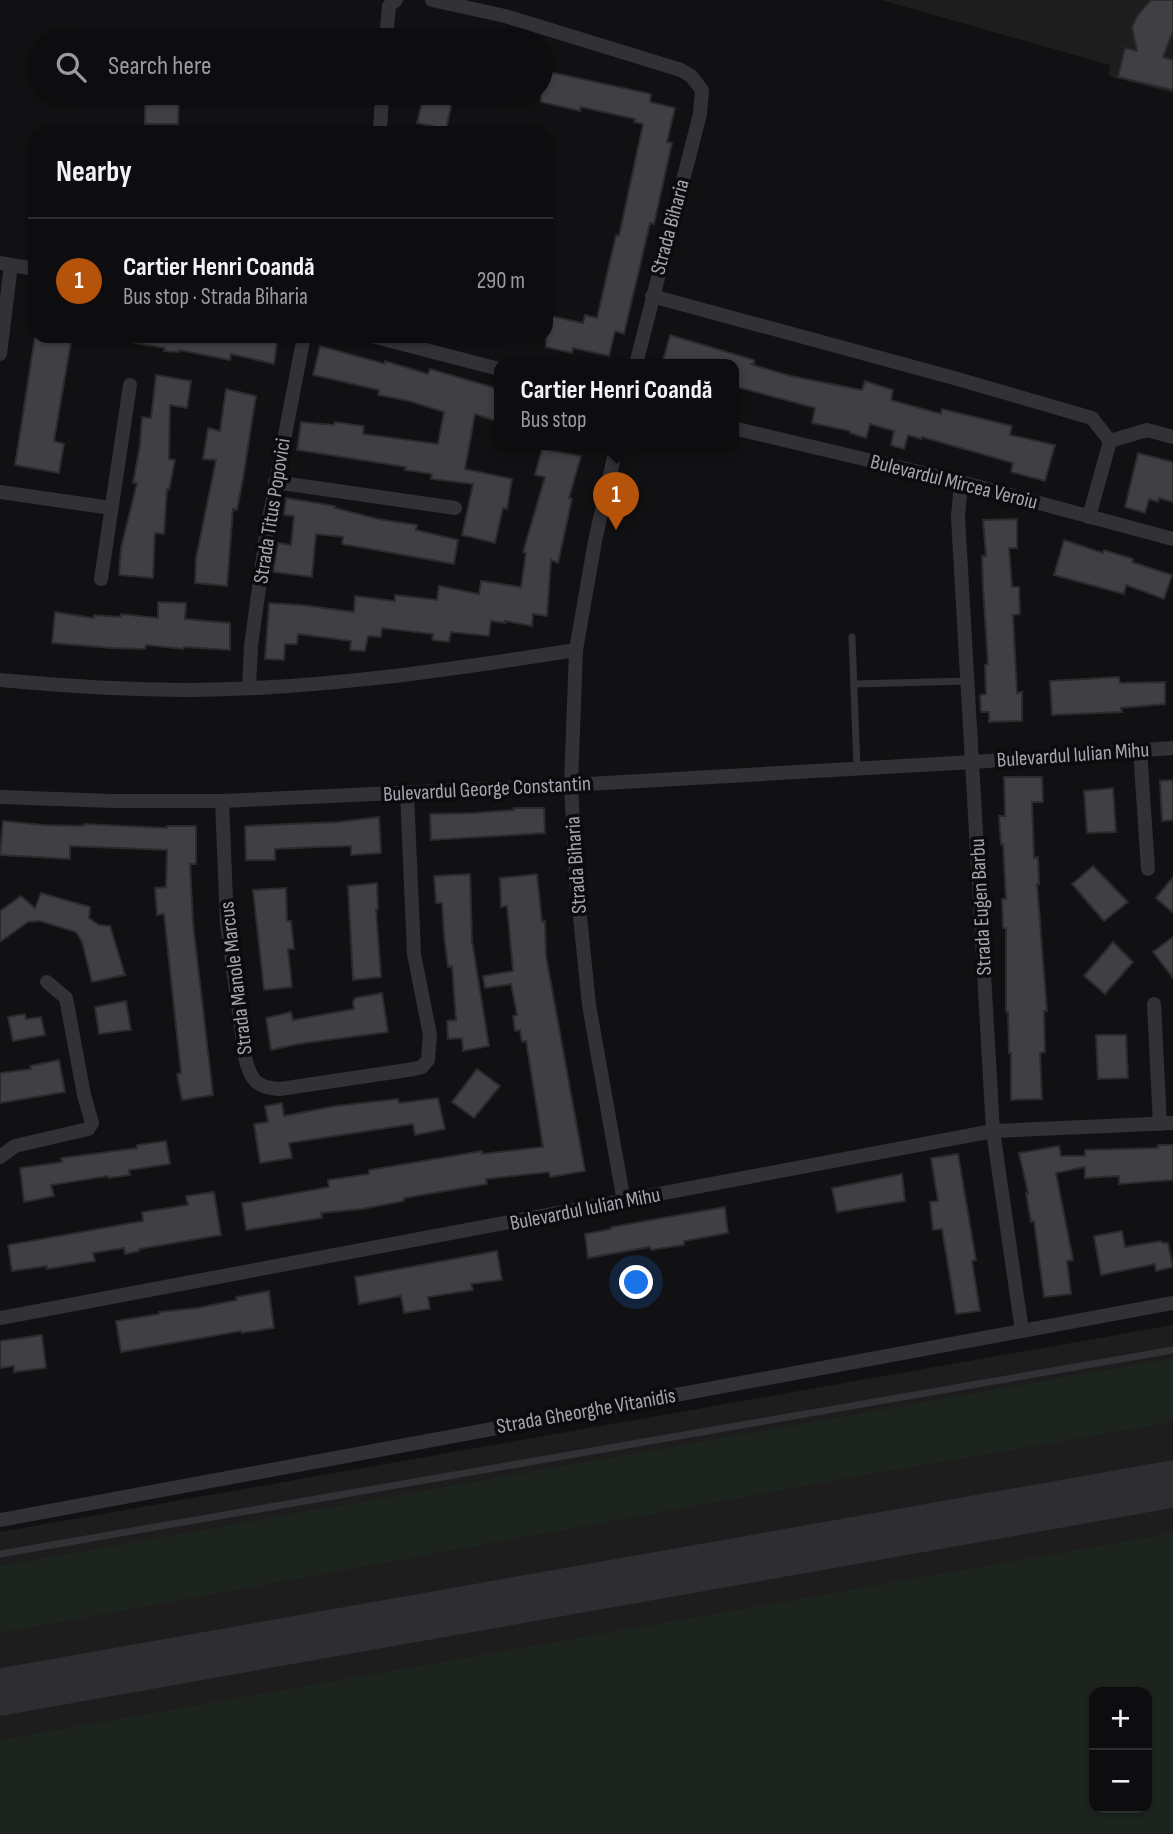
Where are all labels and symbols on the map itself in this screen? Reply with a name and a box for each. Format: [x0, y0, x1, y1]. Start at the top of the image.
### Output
street label: Strada Biharia [645, 177, 695, 277]
street label: Strada Titus Popovici [248, 436, 296, 586]
street label: Bulevardul Mircea Veroiu [868, 449, 1040, 515]
pin: 1 [593, 472, 639, 530]
street label: Bulevardul Iulian Mihu [996, 737, 1150, 773]
street label: Bulevardul George Constantin [383, 771, 591, 807]
street label: Strada Biharia [560, 815, 592, 915]
street label: Strada Eugen Barbu [965, 838, 997, 976]
street label: Strada Manole Marcus [214, 900, 258, 1056]
street label: Bulevardul Iulian Mihu [508, 1182, 662, 1236]
your location [619, 1265, 653, 1299]
street label: Strada Gheorghe Vitanidis [494, 1383, 678, 1439]

